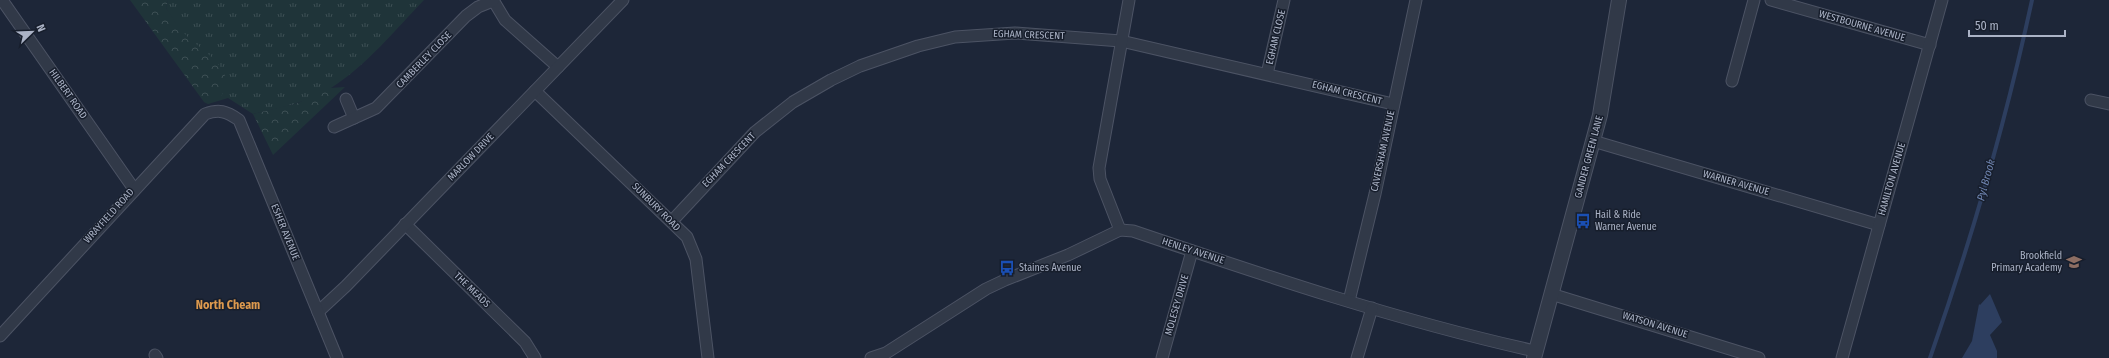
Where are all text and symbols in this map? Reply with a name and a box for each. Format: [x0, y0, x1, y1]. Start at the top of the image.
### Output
street label: EGHAM CLOSE [1264, 8, 1288, 66]
street label: WESTBOURNE AVENUE [1817, 8, 1907, 44]
north arrow [12, 12, 52, 52]
scale bar [1969, 12, 2065, 38]
text: 50 m [1975, 19, 1999, 33]
text: N [33, 23, 48, 34]
street label: EGHAM CRESCENT [993, 28, 1065, 42]
street label: CAMBERLEY CLOSE [394, 29, 454, 91]
street label: HILBERT ROAD [46, 67, 90, 121]
street label: EGHAM CRESCENT [1311, 79, 1384, 108]
street label: CAVERSHAM AVENUE [1369, 109, 1398, 193]
street label: GANDER GREEN LANE [1572, 114, 1606, 200]
street label: MARLOW DRIVE [445, 130, 497, 183]
street label: EGHAM CRESCENT [700, 130, 758, 190]
street label: HAMILTON AVENUE [1876, 141, 1908, 217]
water label: Pyl Brook [1974, 157, 1998, 202]
street label: WARNER AVENUE [1702, 168, 1771, 198]
street label: SUNBURY ROAD [629, 180, 683, 234]
street label: WRAYFIELD ROAD [81, 186, 137, 246]
street label: ESHER AVENUE [268, 202, 302, 262]
place label: Hail & Ride Warner Avenue [1595, 209, 1657, 233]
bus stop icon: Hail & Ride Warner Avenue [1574, 212, 1592, 230]
street label: HENLEY AVENUE [1160, 235, 1226, 267]
place label: Brookfield Primary Academy [1991, 250, 2063, 274]
school or university icon: Brookfield Primary Academy [2065, 253, 2083, 271]
bus stop icon: Staines Avenue [998, 259, 1016, 277]
place label: Staines Avenue [1019, 262, 1082, 274]
street label: THE MEADS [451, 270, 493, 310]
street label: MOLESEY DRIVE [1163, 273, 1192, 337]
district label: North Cheam [196, 298, 260, 312]
street label: WATSON AVENUE [1621, 309, 1690, 341]

